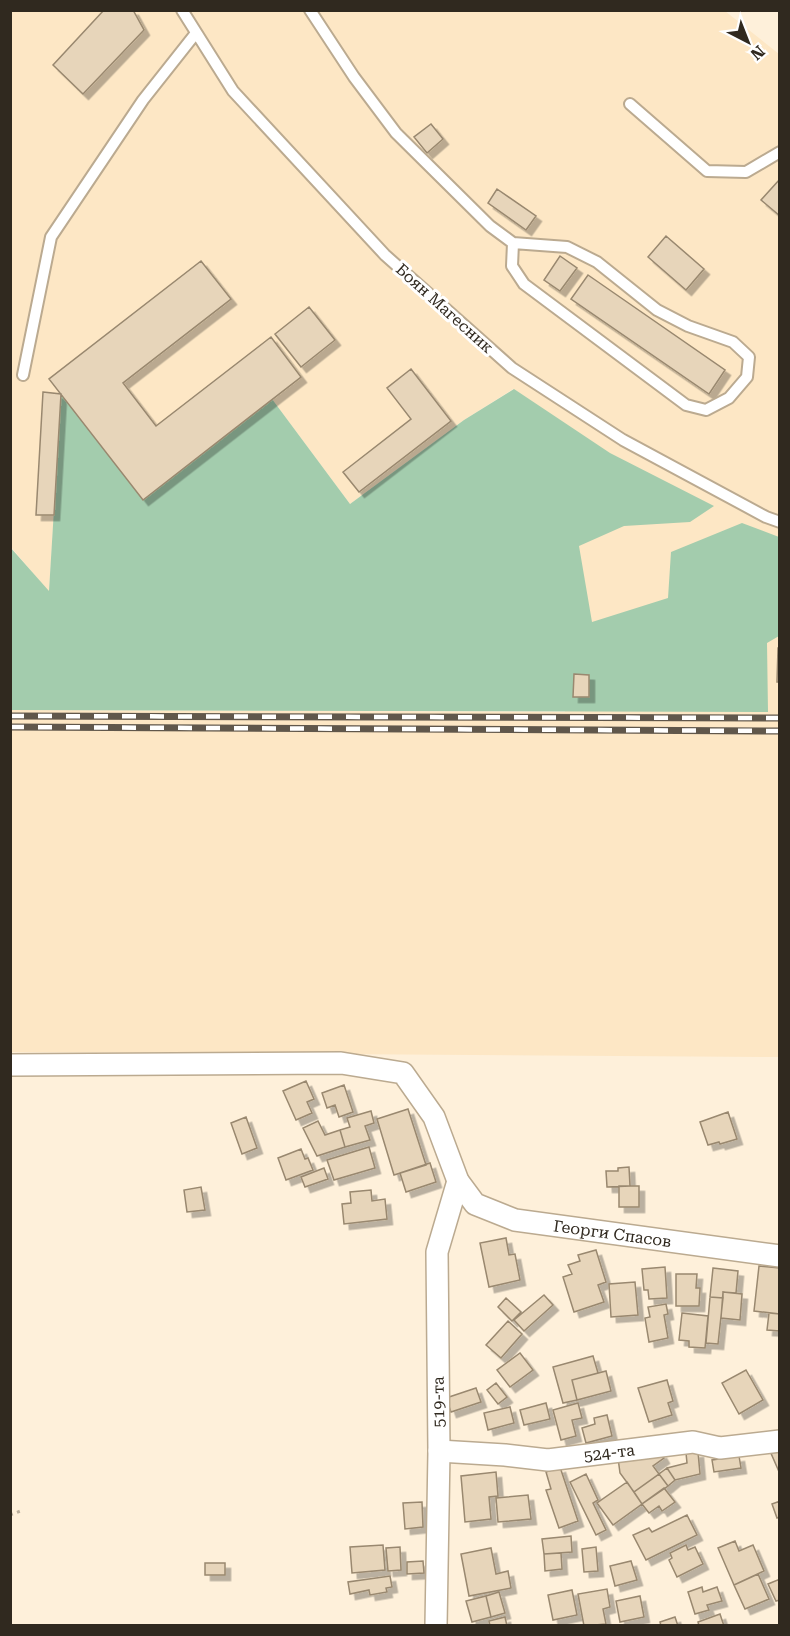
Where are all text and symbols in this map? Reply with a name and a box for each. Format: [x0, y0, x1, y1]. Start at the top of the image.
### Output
north arrow [718, 12, 778, 72]
text: N [747, 42, 769, 64]
street label: Боян Магесник [392, 260, 497, 357]
street label: Георги Спасов [552, 1216, 673, 1251]
street label: 519-та [429, 1376, 448, 1428]
street label: 524-та [583, 1440, 636, 1465]

